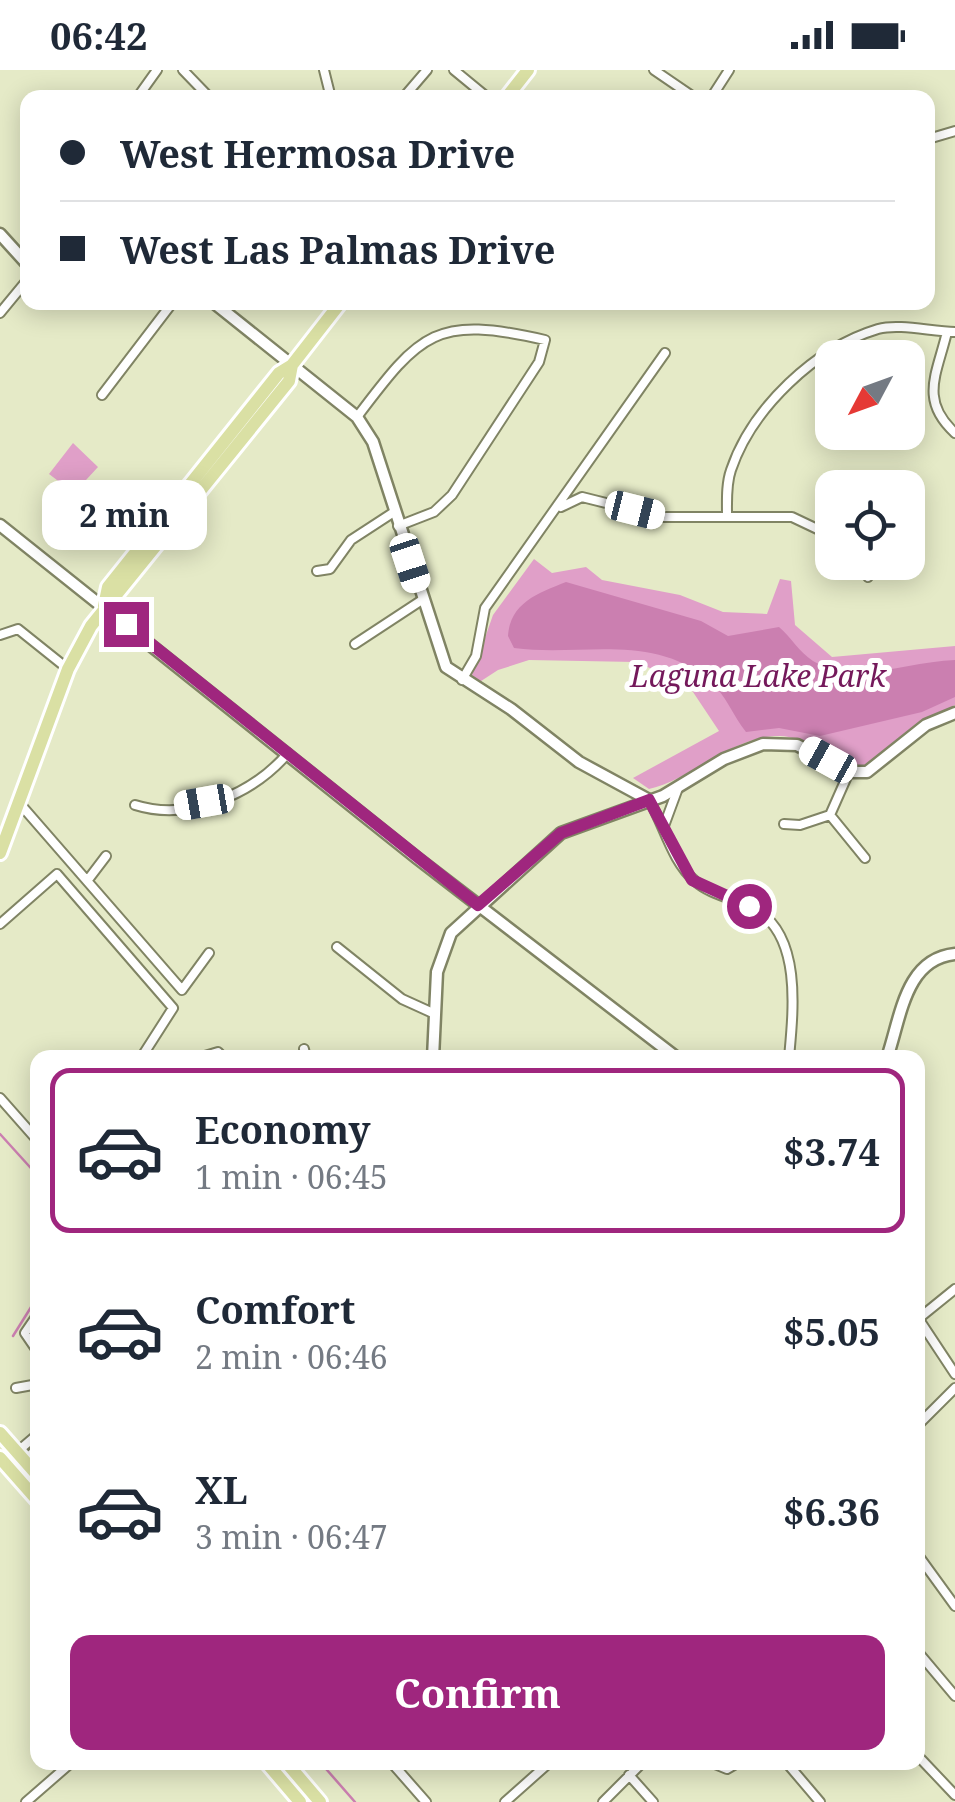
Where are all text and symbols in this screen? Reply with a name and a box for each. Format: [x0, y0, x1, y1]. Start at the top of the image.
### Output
text: 06:42 [50, 9, 147, 61]
text: West Hermosa Drive [120, 127, 515, 179]
text: West Las Palmas Drive [120, 223, 555, 275]
north arrow [815, 340, 925, 450]
map controls [815, 340, 925, 580]
button: locate [815, 470, 925, 580]
callout: 2 min [44, 479, 208, 549]
car [602, 488, 668, 532]
text: 2 min [79, 493, 170, 536]
car [386, 530, 434, 596]
route end [104, 602, 149, 647]
park label: Laguna Lake Park [629, 655, 887, 696]
car [794, 732, 862, 788]
car [172, 782, 236, 822]
route start [727, 884, 772, 929]
text: Economy [195, 1103, 371, 1155]
icon: car [75, 1106, 165, 1196]
text: $3.74 [783, 1125, 880, 1177]
text: 1 min · 06:45 [195, 1155, 388, 1198]
text: Comfort [195, 1283, 355, 1335]
icon: car [75, 1286, 165, 1376]
text: $5.05 [783, 1305, 880, 1357]
text: 2 min · 06:46 [195, 1335, 388, 1378]
text: XL [195, 1463, 248, 1515]
icon: car [75, 1466, 165, 1556]
text: $6.36 [783, 1485, 880, 1537]
text: 3 min · 06:47 [195, 1515, 388, 1558]
button: Confirm [70, 1635, 885, 1750]

